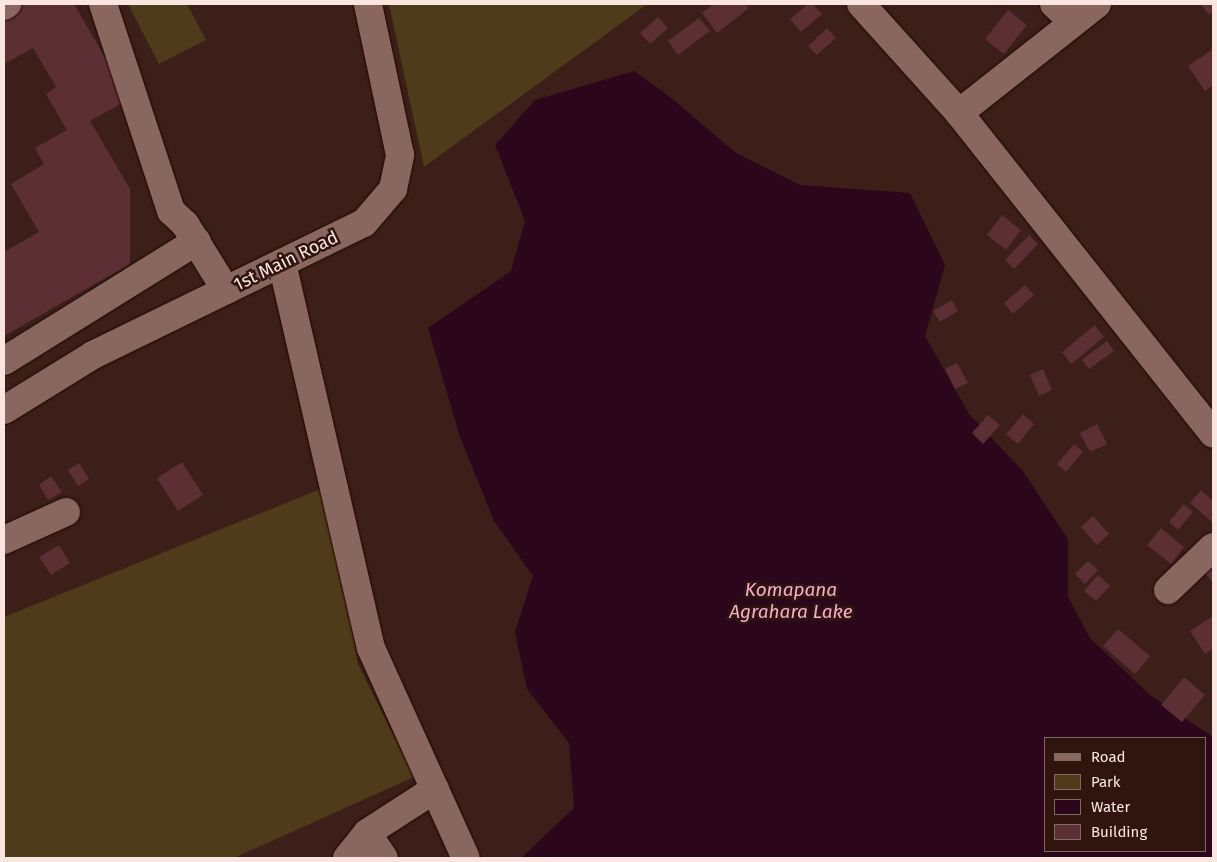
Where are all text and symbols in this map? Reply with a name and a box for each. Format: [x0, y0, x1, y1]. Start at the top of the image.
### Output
street label: 1st Main Road [230, 226, 342, 296]
water label: Komapana Agrahara Lake [729, 579, 853, 623]
legend [1044, 737, 1207, 852]
text: Road [1091, 748, 1126, 766]
text: Park [1091, 773, 1121, 791]
text: Water [1091, 798, 1130, 816]
text: Building [1091, 823, 1147, 841]

